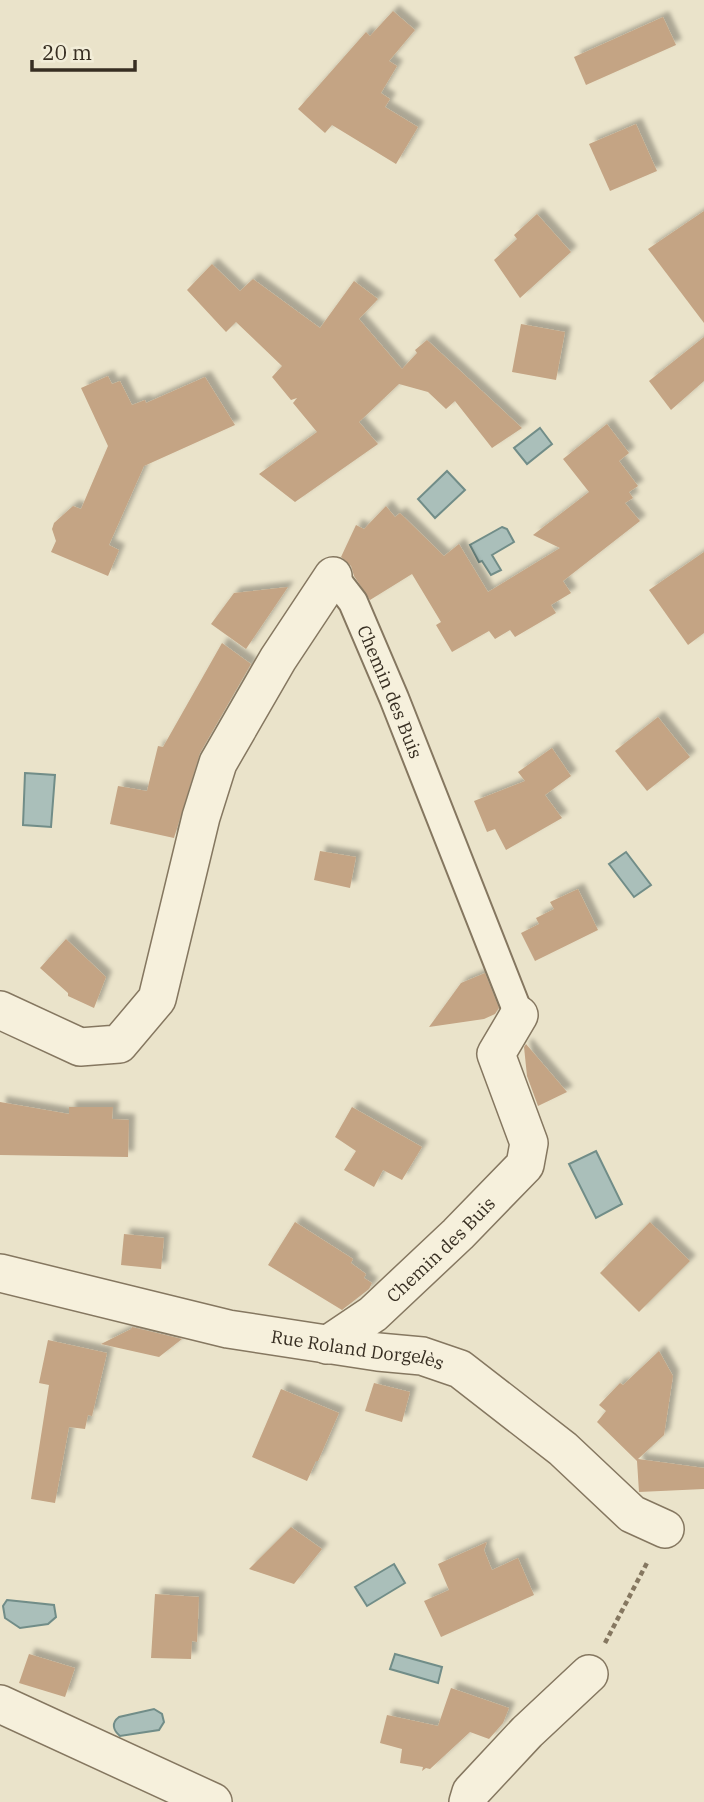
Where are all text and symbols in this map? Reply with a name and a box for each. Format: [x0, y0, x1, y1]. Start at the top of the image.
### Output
scale bar [32, 28, 135, 72]
text: 20 m [42, 38, 92, 66]
street label: Chemin des Buis [353, 621, 428, 762]
street label: Chemin des Buis [381, 1192, 500, 1307]
street label: Rue Roland Dorgelès [269, 1324, 447, 1374]

